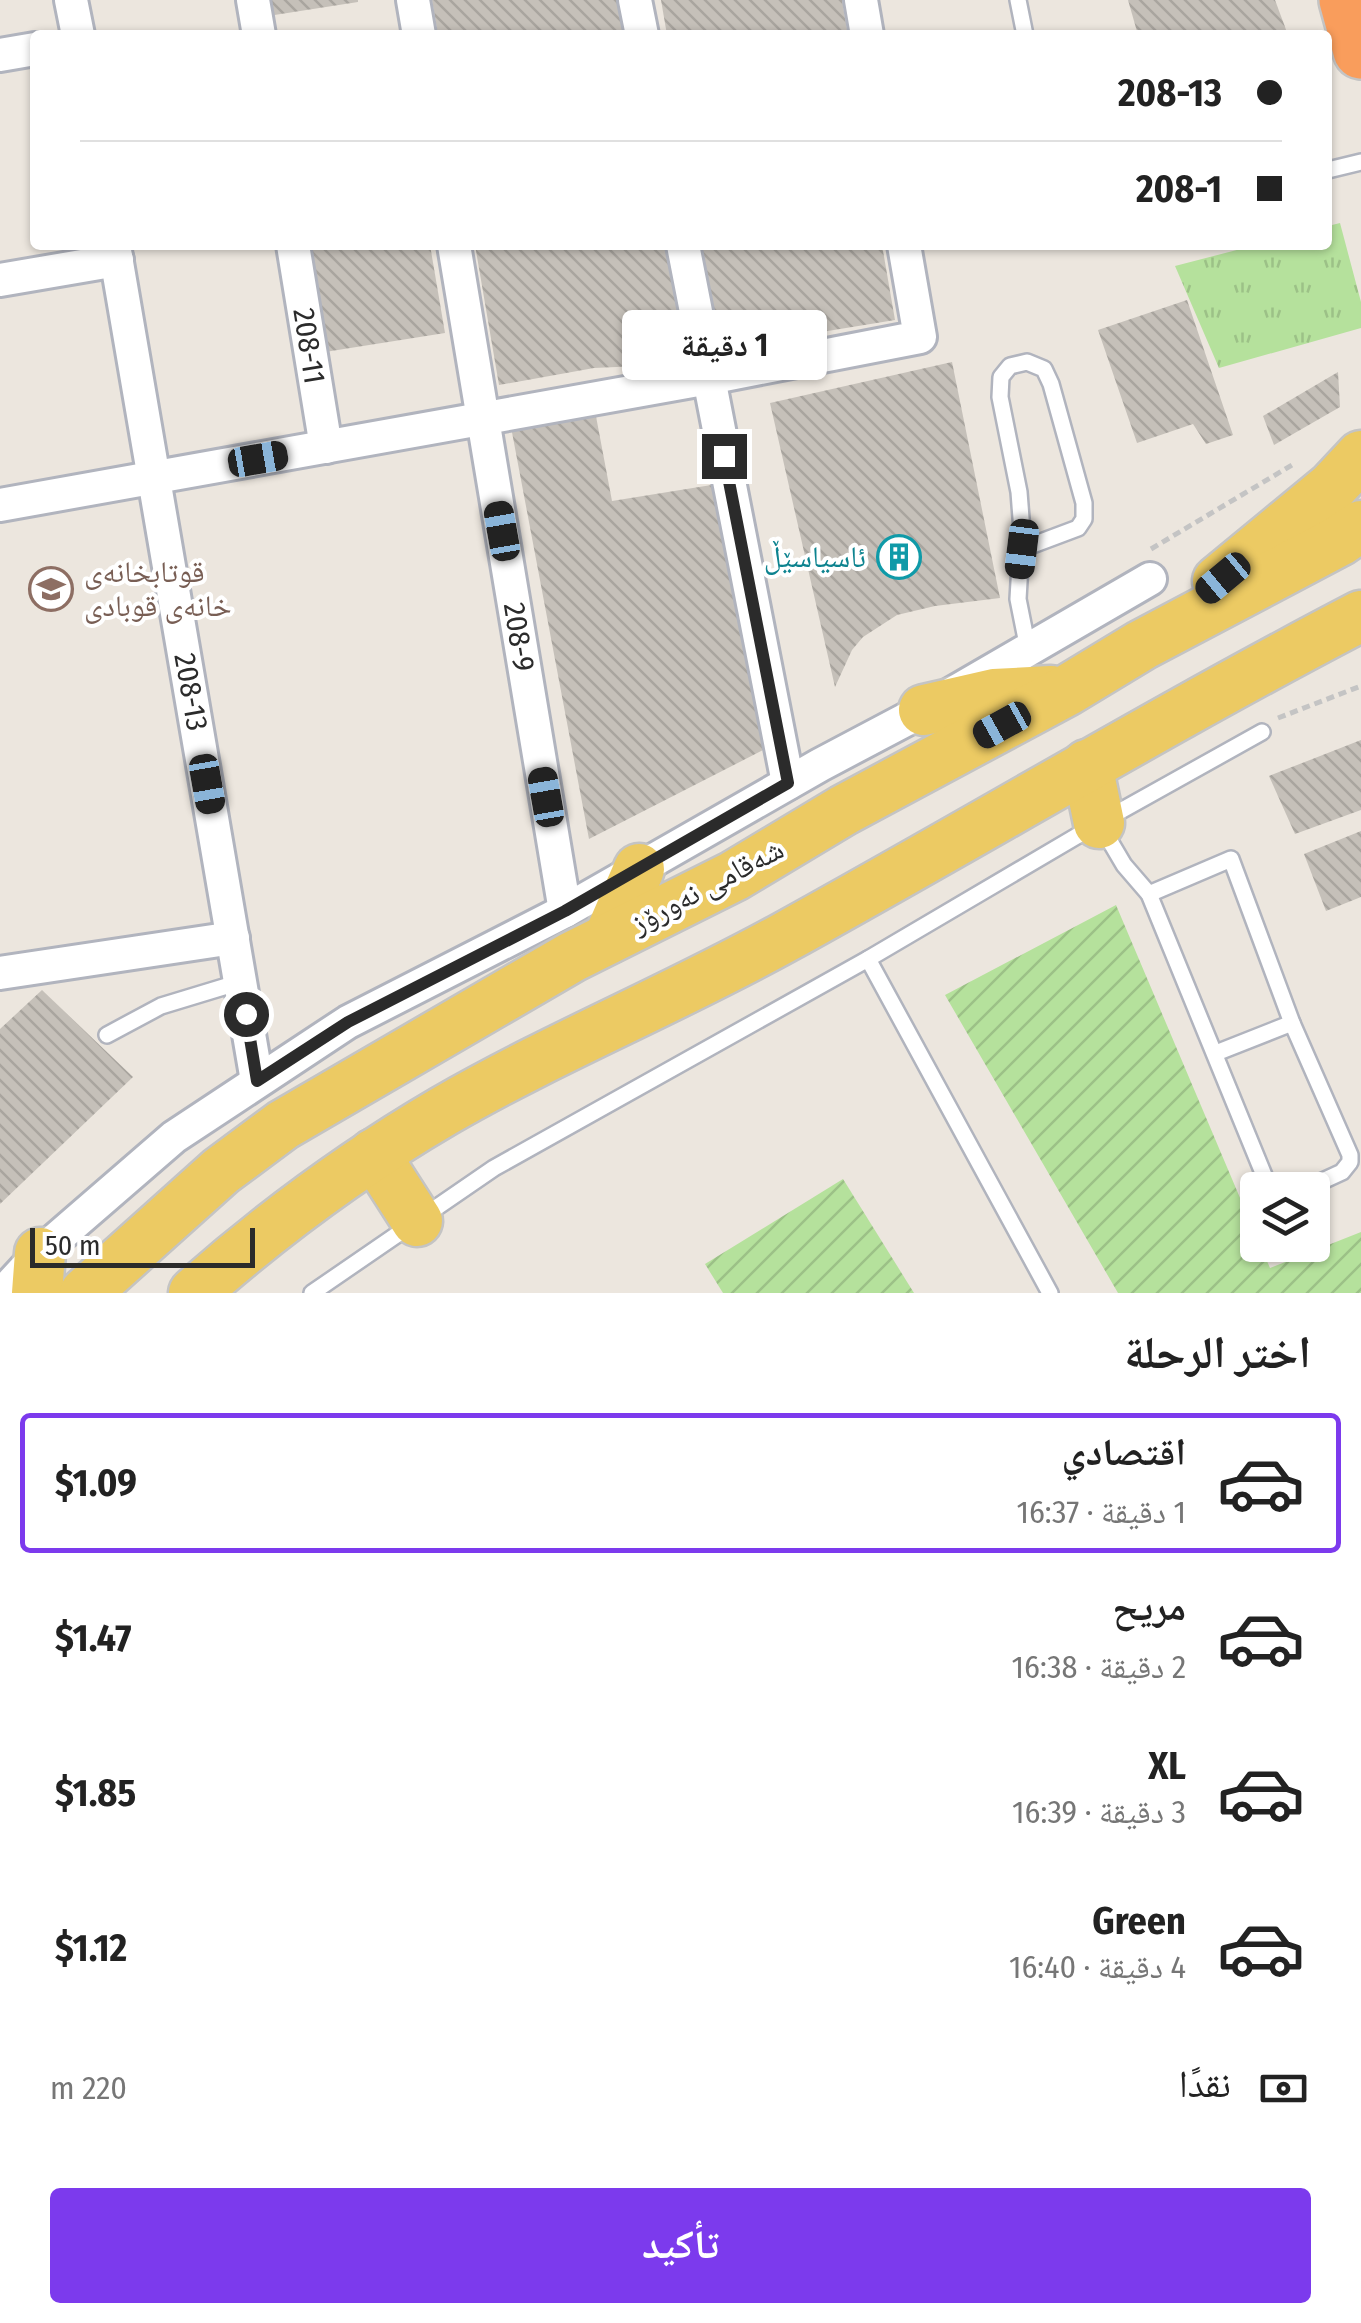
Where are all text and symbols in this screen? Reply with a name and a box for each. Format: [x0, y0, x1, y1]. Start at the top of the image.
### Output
text: 208-13 [1118, 70, 1222, 116]
text: 208-1 [1136, 166, 1222, 212]
street label: 208-11 [285, 306, 333, 386]
callout: 1 دقيقة [622, 311, 826, 381]
text: 1 دقيقة [681, 326, 768, 364]
route end [702, 434, 747, 479]
car [226, 439, 290, 479]
car [482, 499, 522, 563]
car [1003, 517, 1041, 581]
building icon: ئاسیاسێڵ [876, 534, 922, 580]
place label: ئاسیاسێڵ [764, 539, 866, 575]
car [1190, 547, 1256, 609]
place label: قوتابخانەی خانەی قوبادی [84, 554, 232, 624]
school or university icon: قوتابخانەی خانەی قوبادی [28, 566, 74, 612]
street label: 208-9 [496, 600, 542, 674]
street label: 208-13 [166, 650, 216, 734]
car [968, 697, 1036, 753]
car [187, 752, 227, 816]
car [526, 765, 566, 829]
street label: شەقامی نەورۆز [624, 831, 790, 942]
route start [224, 992, 269, 1037]
map controls [1240, 1172, 1330, 1262]
button: layers [1240, 1172, 1330, 1262]
scale bar [30, 1223, 255, 1268]
text: 50 m [45, 1229, 101, 1262]
text: اختر الرحلة [1124, 1326, 1311, 1380]
text: اقتصادي [1062, 1429, 1186, 1475]
icon: car [1216, 1438, 1306, 1528]
text: $1.09 [55, 1460, 137, 1506]
text: 1 دقيقة · 16:37 [1016, 1493, 1186, 1531]
text: مريح [1112, 1584, 1186, 1630]
icon: car [1216, 1593, 1306, 1683]
text: $1.47 [55, 1615, 131, 1661]
text: 2 دقيقة · 16:38 [1012, 1648, 1186, 1686]
text: XL [1148, 1743, 1186, 1789]
icon: car [1216, 1748, 1306, 1838]
text: $1.85 [55, 1770, 136, 1816]
text: 3 دقيقة · 16:39 [1012, 1793, 1186, 1831]
text: Green [1092, 1898, 1186, 1944]
icon: car [1216, 1903, 1306, 1993]
text: $1.12 [55, 1925, 127, 1971]
text: 4 دقيقة · 16:40 [1009, 1948, 1186, 1986]
text: نقدًا [1179, 2061, 1231, 2107]
icon: cash [1256, 2061, 1311, 2116]
text: 220 m [50, 2069, 127, 2107]
button: تأكيد [50, 2188, 1311, 2303]

